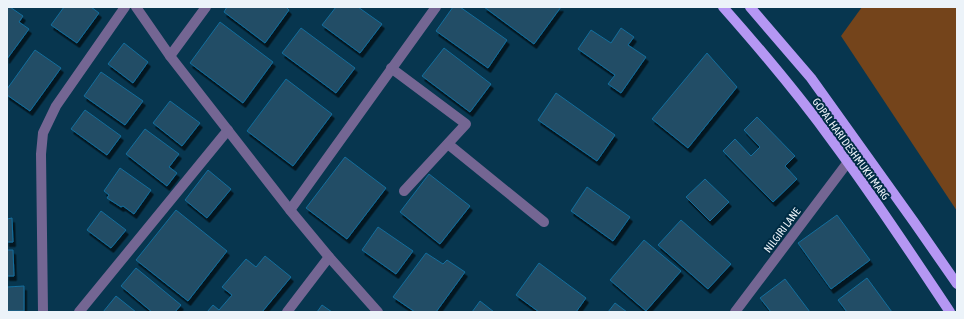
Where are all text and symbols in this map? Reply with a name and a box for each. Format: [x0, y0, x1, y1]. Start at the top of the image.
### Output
street label: GOPAL HARI DESHMUKH MARG [810, 96, 892, 202]
street label: NILGIRI LANE [761, 205, 803, 255]

